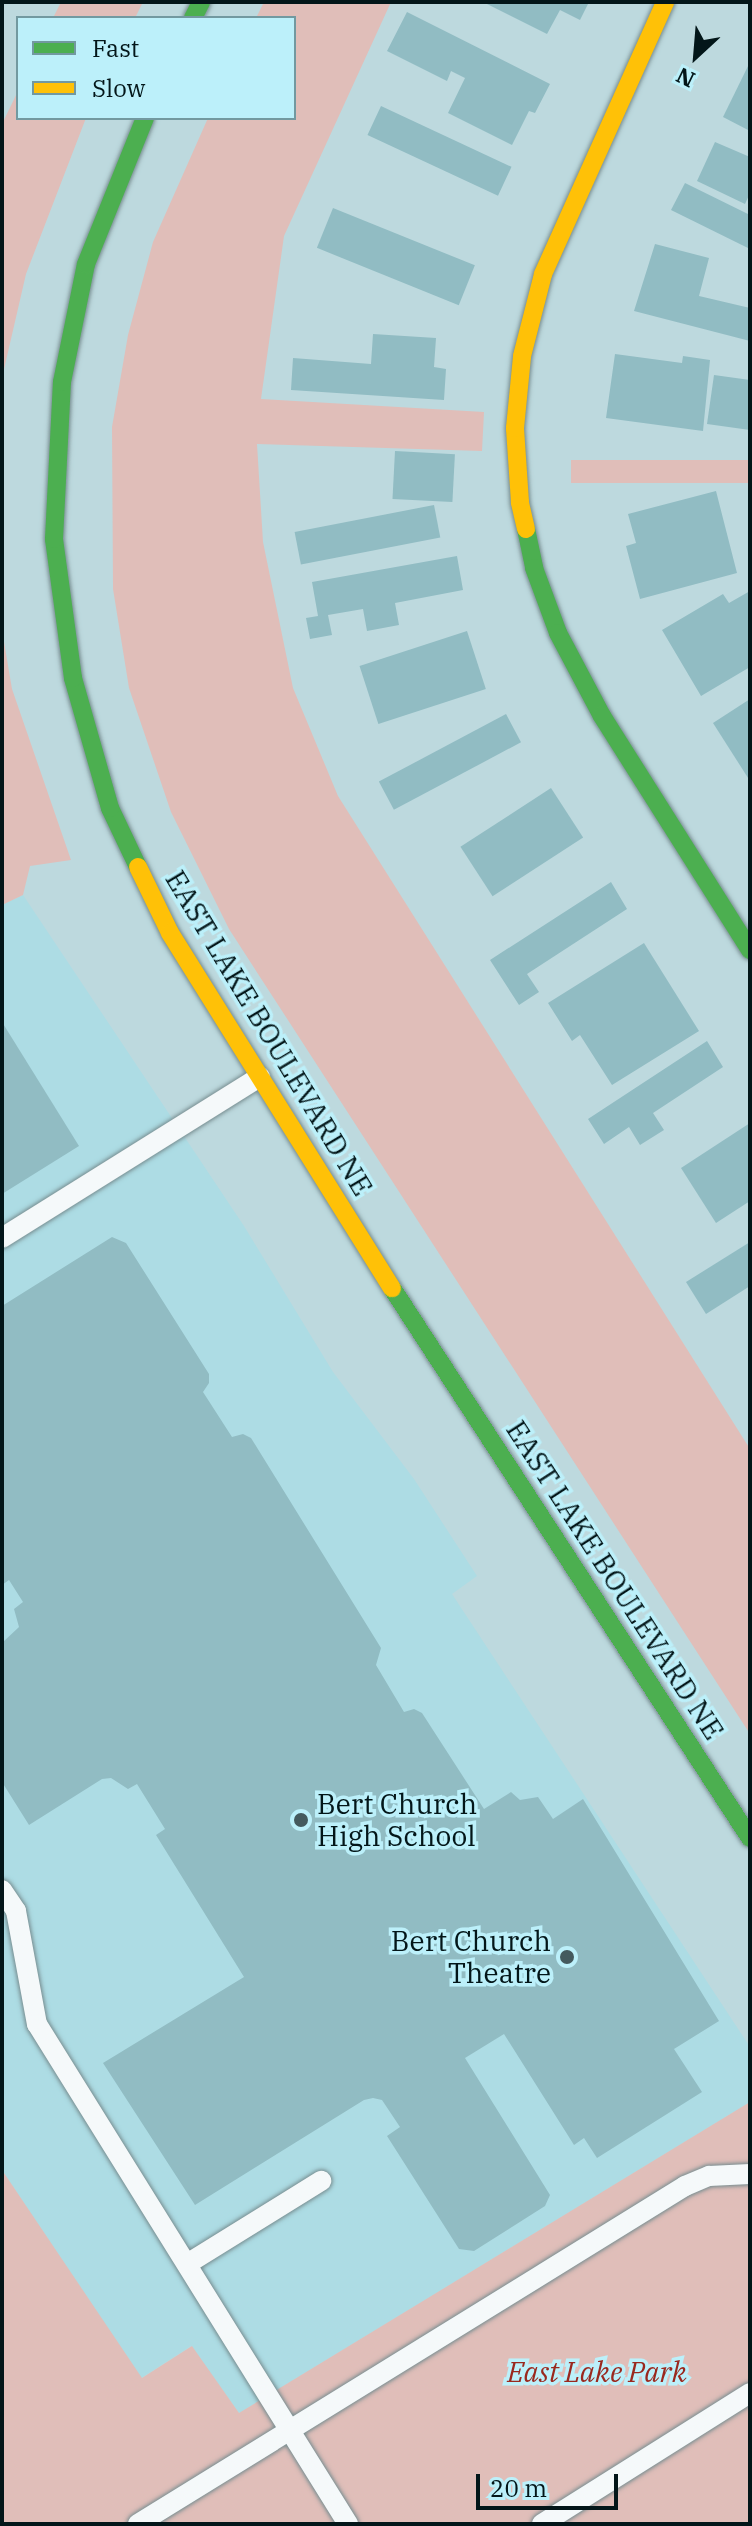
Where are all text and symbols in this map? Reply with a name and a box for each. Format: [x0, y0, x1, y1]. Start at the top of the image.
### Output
legend [16, 16, 296, 120]
north arrow [656, 16, 736, 96]
text: Fast [92, 32, 139, 64]
text: N [671, 61, 699, 95]
text: Slow [92, 72, 145, 104]
street label: EAST LAKE BOULEVARD NE [158, 864, 380, 1202]
street label: EAST LAKE BOULEVARD NE [499, 1414, 731, 1746]
place label: Bert Church High School [317, 1787, 477, 1853]
marker: Bert Church High School [292, 1811, 310, 1829]
place label: Bert Church Theatre [391, 1924, 551, 1990]
marker: Bert Church Theatre [558, 1948, 576, 1966]
park label: East Lake Park [507, 2355, 687, 2389]
scale bar [480, 2458, 622, 2508]
text: 20 m [490, 2472, 547, 2504]

